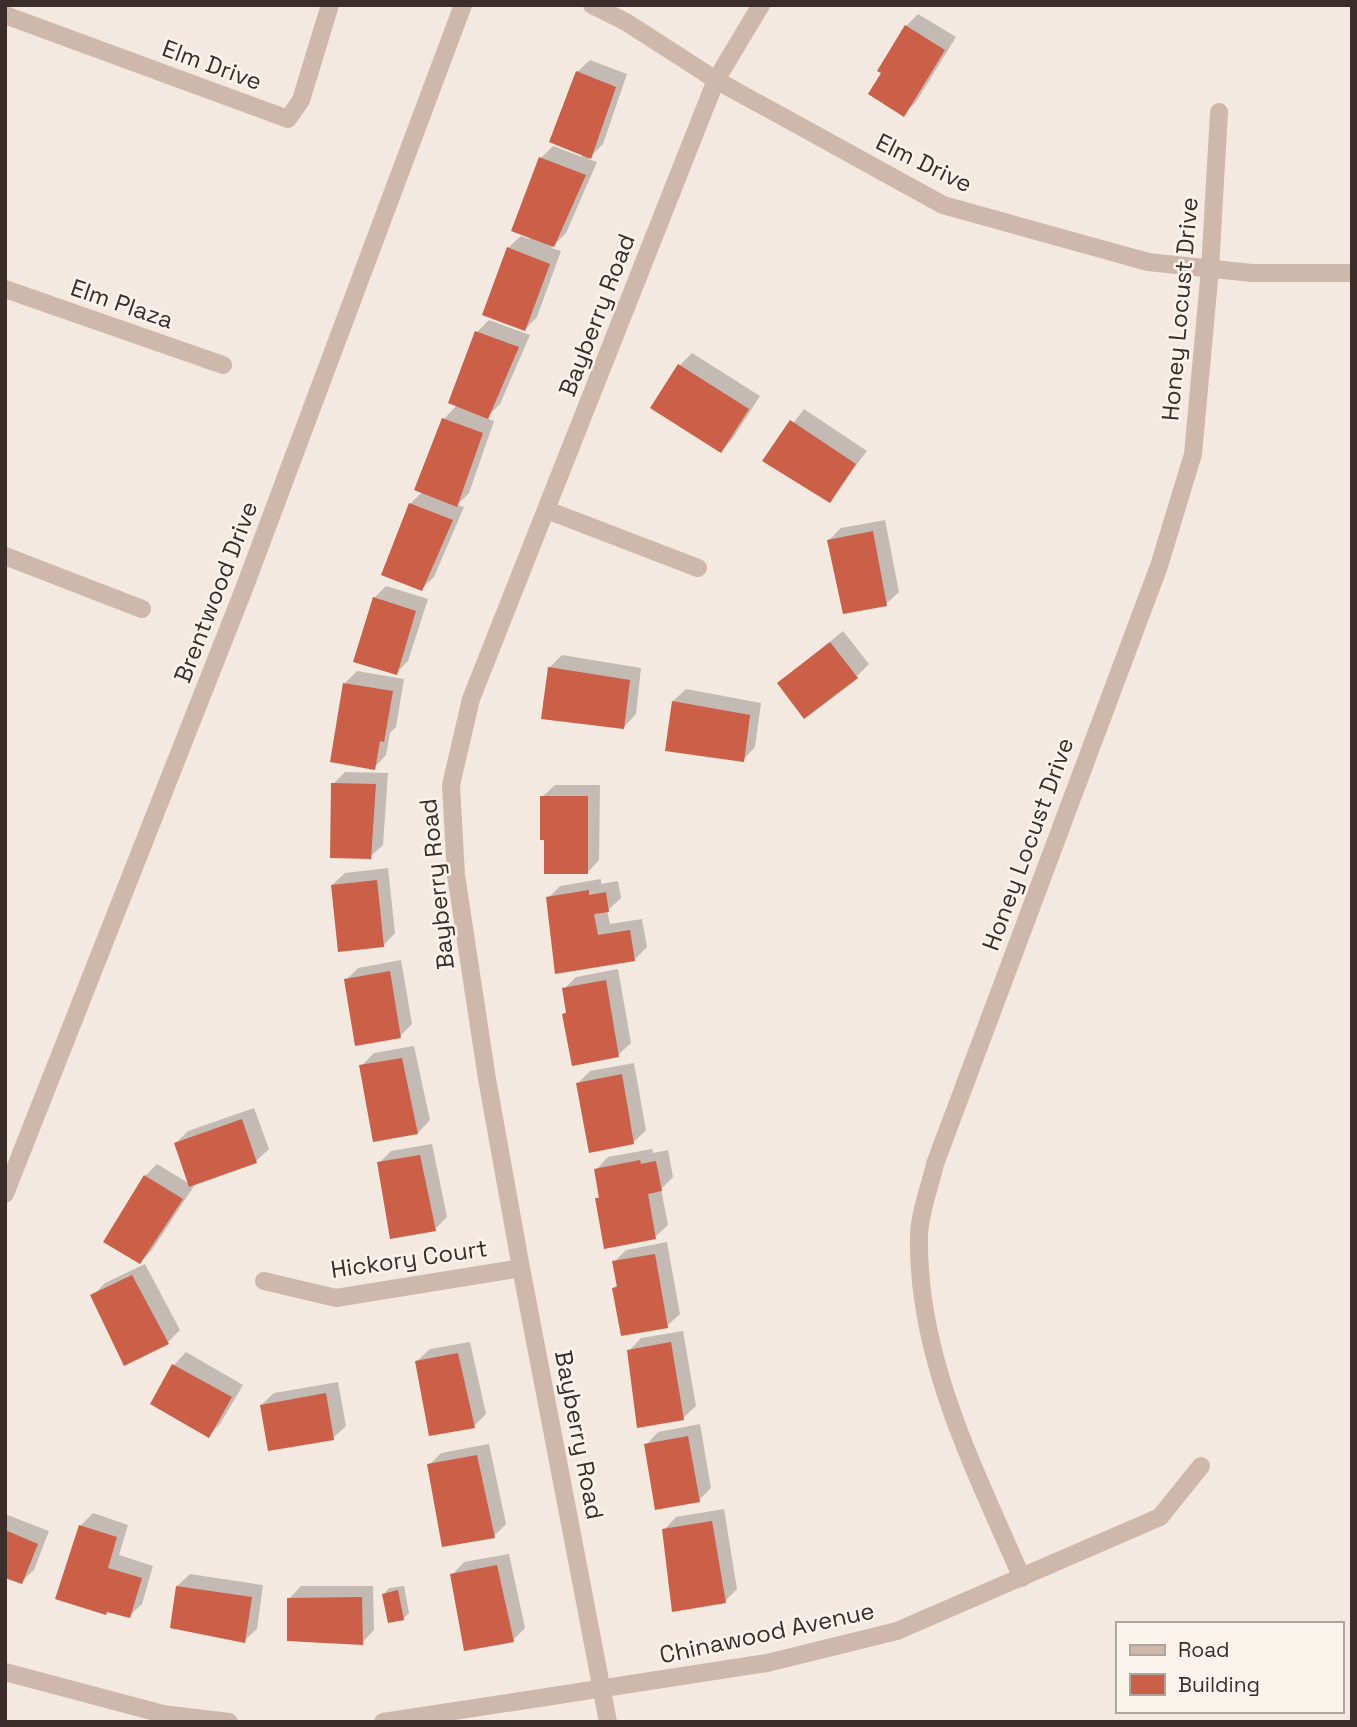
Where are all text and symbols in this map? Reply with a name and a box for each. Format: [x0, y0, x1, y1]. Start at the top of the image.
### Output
street label: Elm Drive [158, 32, 266, 97]
street label: Elm Drive [871, 126, 978, 199]
street label: Honey Locust Drive [1154, 196, 1205, 422]
street label: Bayberry Road [551, 229, 642, 400]
street label: Elm Plaza [67, 272, 178, 336]
street label: Brentwood Drive [167, 497, 264, 687]
street label: Honey Locust Drive [975, 733, 1080, 955]
street label: Bayberry Road [412, 797, 461, 971]
street label: Hickory Court [329, 1232, 489, 1285]
street label: Bayberry Road [548, 1348, 611, 1522]
street label: Chinawood Avenue [657, 1595, 877, 1670]
legend [1116, 1622, 1343, 1713]
text: Road [1178, 1636, 1230, 1663]
text: Building [1178, 1671, 1260, 1698]

